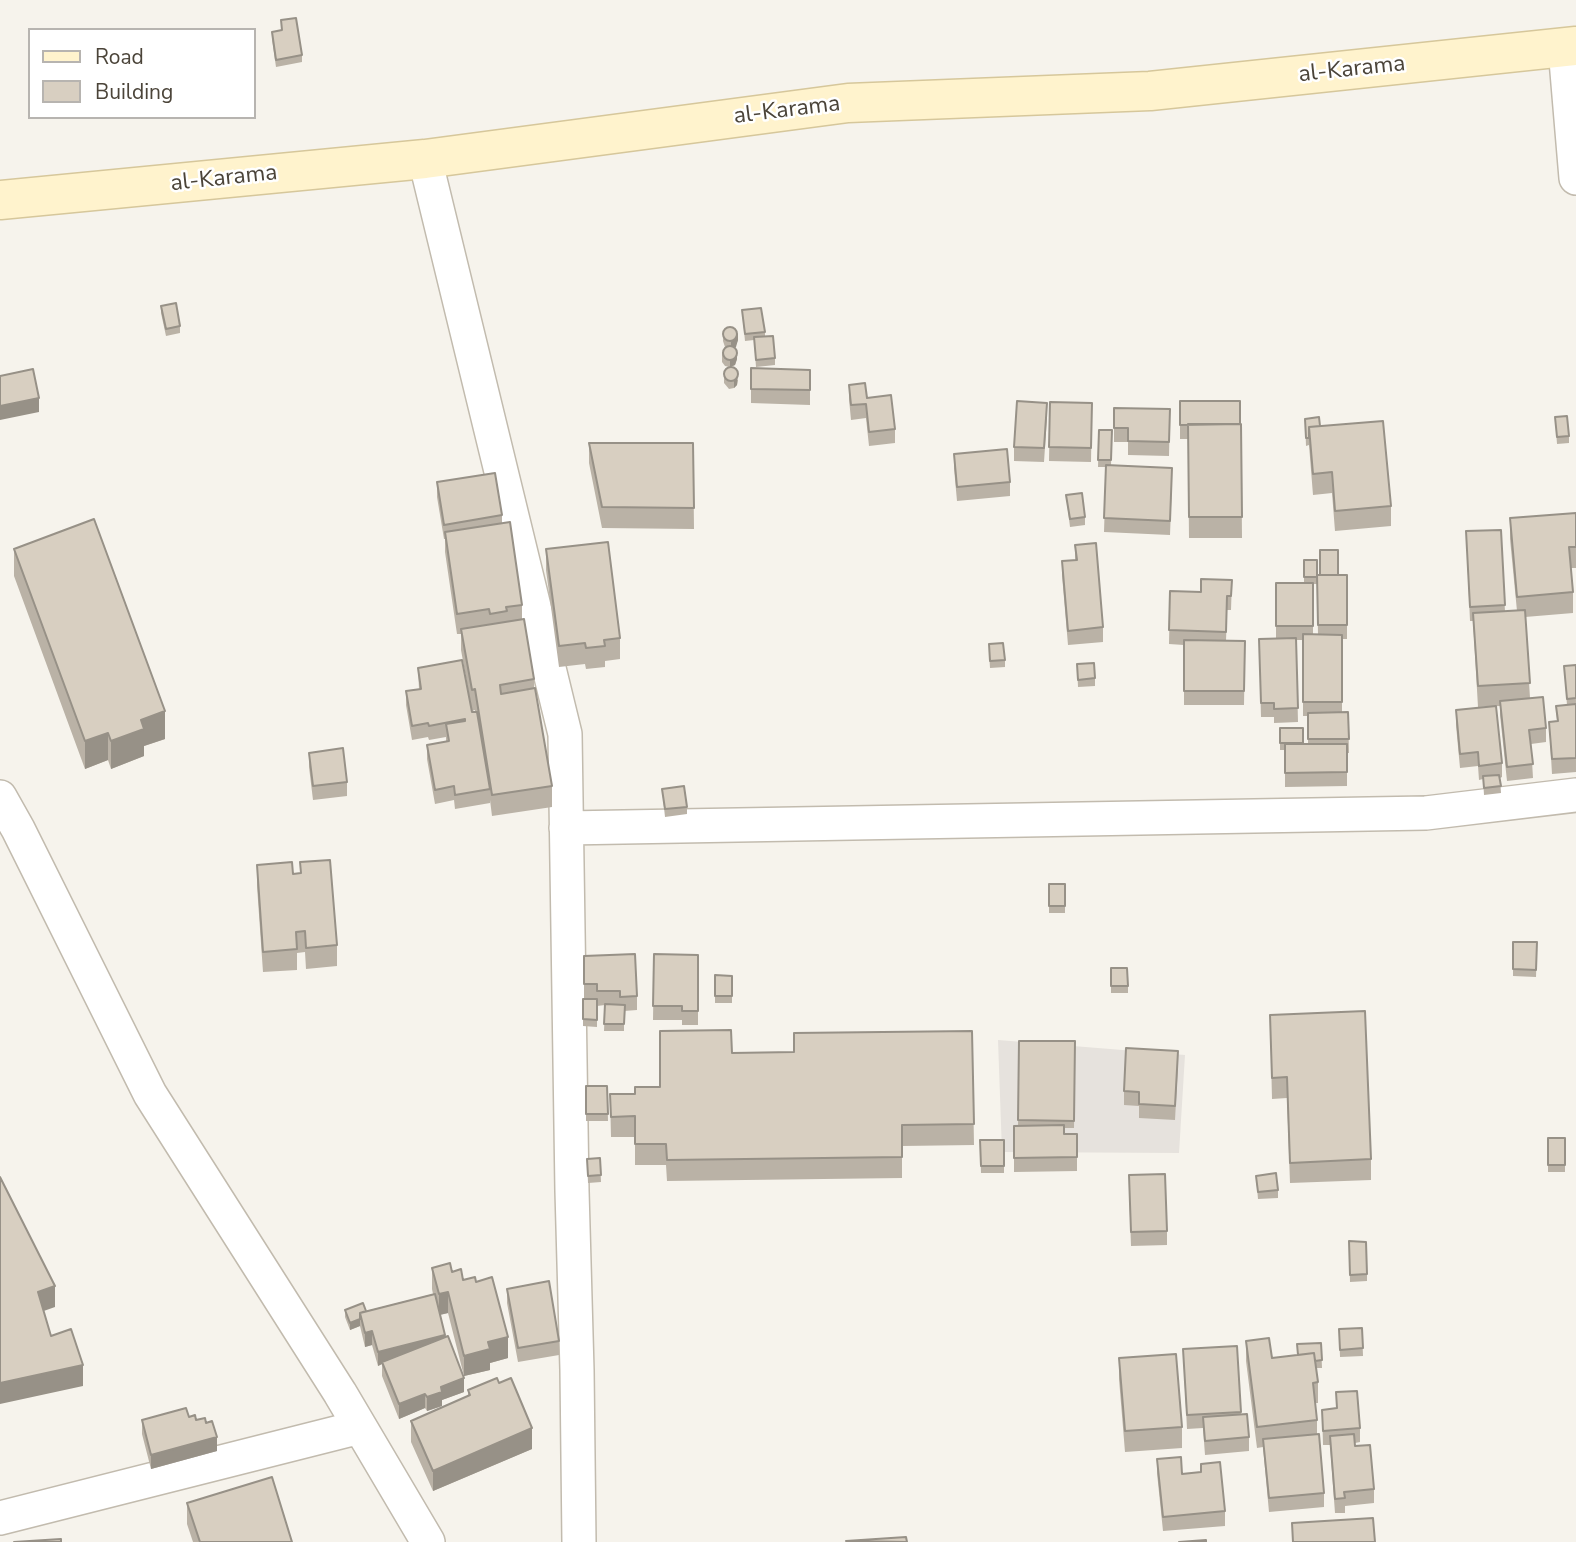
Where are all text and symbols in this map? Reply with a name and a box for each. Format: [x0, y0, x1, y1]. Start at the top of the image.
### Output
legend [28, 28, 256, 119]
text: Road [95, 43, 144, 71]
street label: al-Karama [1297, 51, 1407, 89]
text: Building [95, 78, 173, 106]
street label: al-Karama [732, 91, 842, 131]
street label: al-Karama [169, 160, 279, 198]

